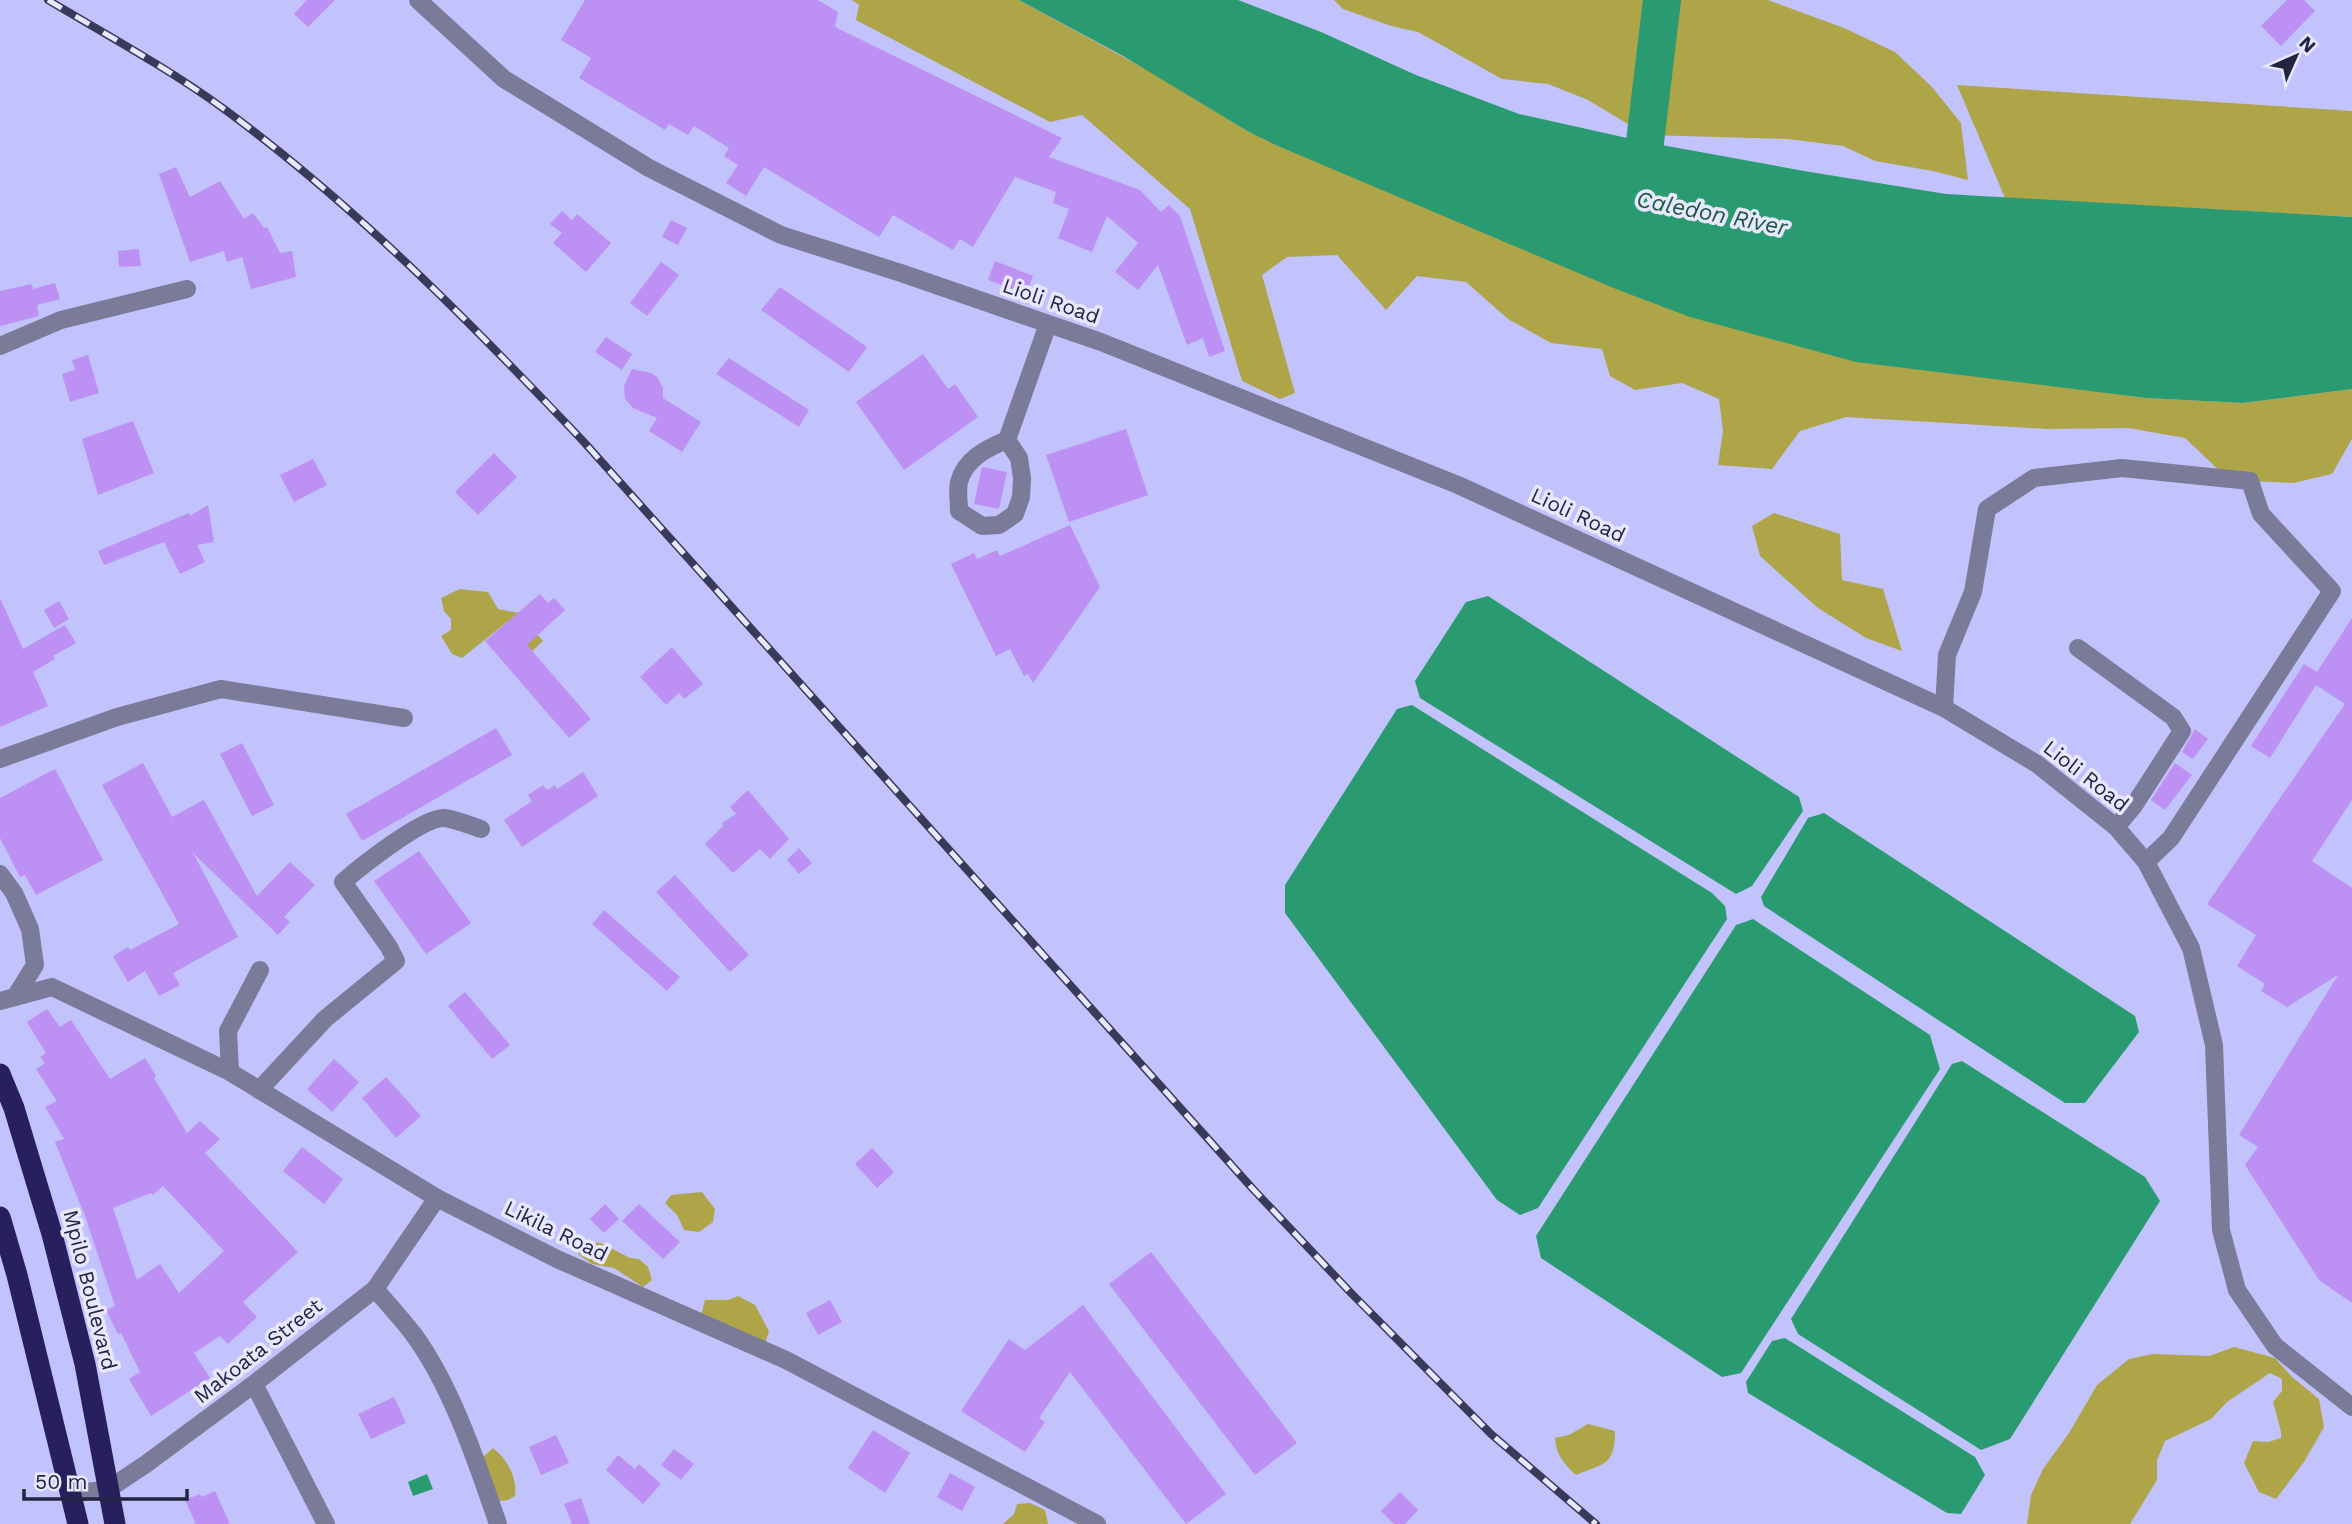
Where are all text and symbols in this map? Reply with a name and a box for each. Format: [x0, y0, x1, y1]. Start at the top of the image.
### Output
north arrow [2261, 21, 2331, 91]
text: N [2295, 31, 2321, 57]
water label: Caledon River [1634, 186, 1791, 242]
street label: Lioli Road [999, 272, 1103, 329]
street label: Lioli Road [1527, 482, 1629, 547]
street label: Lioli Road [2039, 735, 2134, 817]
street label: Likila Road [500, 1195, 612, 1266]
street label: Mpilo Boulevard [58, 1207, 122, 1373]
street label: Makoata Street [189, 1293, 327, 1408]
scale bar [24, 1458, 187, 1502]
text: 50 m [35, 1469, 87, 1494]

